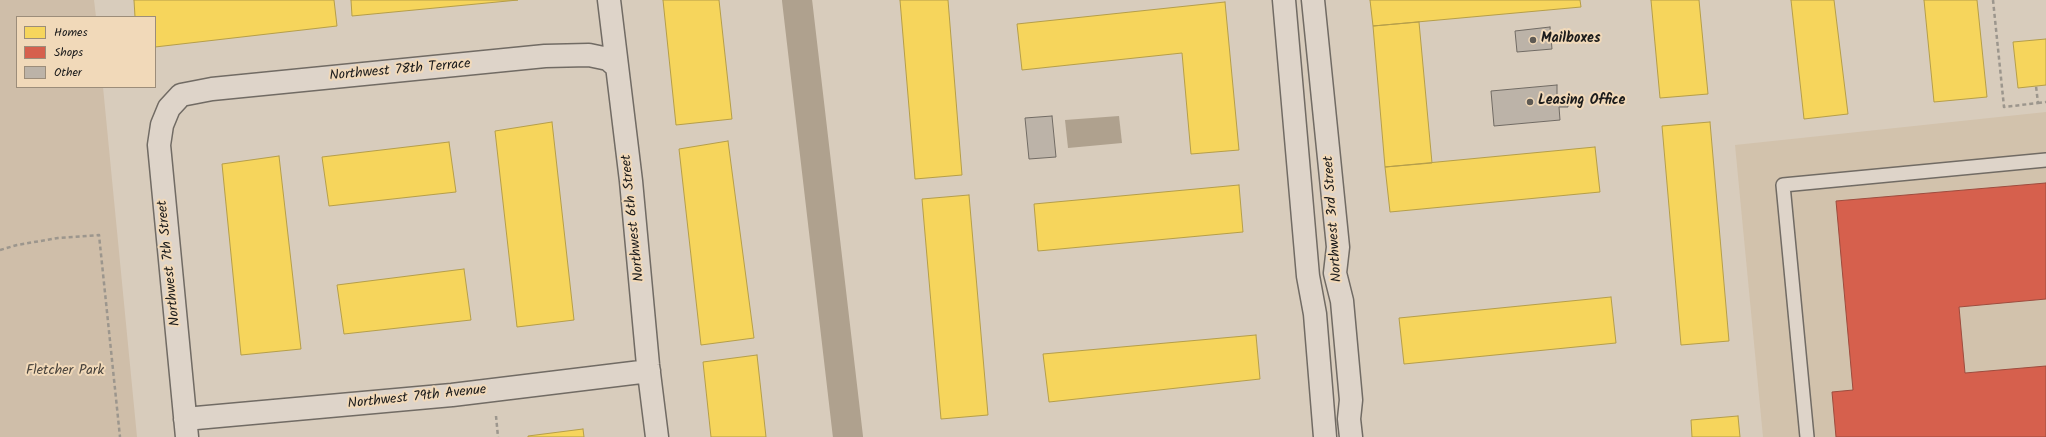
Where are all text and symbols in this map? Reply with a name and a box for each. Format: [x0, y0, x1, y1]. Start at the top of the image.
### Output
legend [16, 16, 156, 88]
text: Homes [54, 23, 88, 42]
place label: Mailboxes [1541, 32, 1600, 48]
marker: Mailboxes [1528, 35, 1538, 45]
text: Shops [54, 43, 83, 62]
street label: Northwest 78th Terrace [329, 56, 471, 86]
text: Other [54, 63, 82, 82]
place label: Leasing Office [1538, 94, 1625, 110]
marker: Leasing Office [1525, 97, 1535, 107]
street label: Northwest 6th Street [619, 154, 649, 282]
street label: Northwest 3rd Street [1321, 155, 1347, 283]
street label: Northwest 7th Street [155, 199, 185, 327]
park label: Fletcher Park [26, 364, 104, 380]
street label: Northwest 79th Avenue [347, 382, 487, 414]

